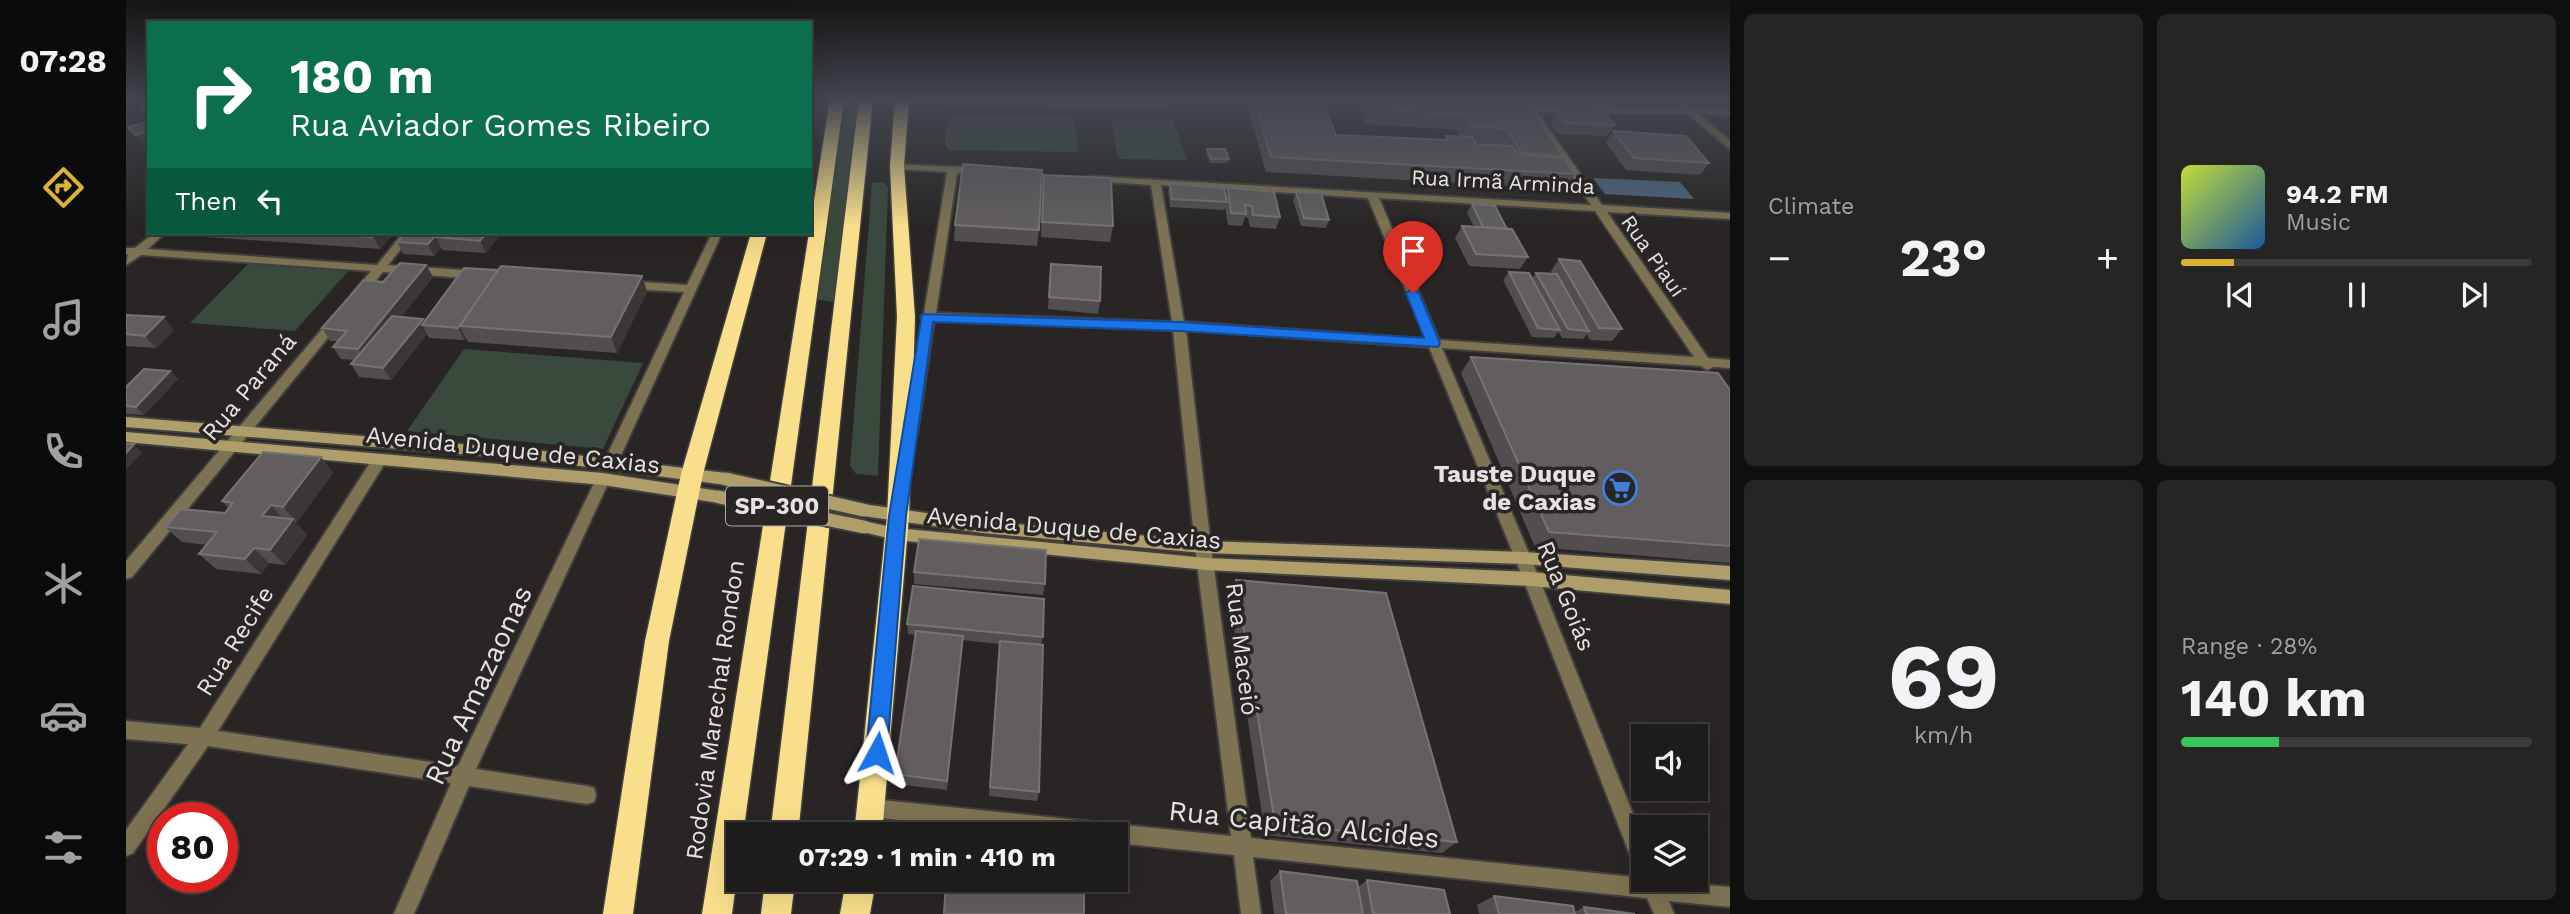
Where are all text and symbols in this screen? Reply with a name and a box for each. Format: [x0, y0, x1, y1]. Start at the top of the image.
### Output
text: 07:28 [19, 42, 107, 80]
text: 180 m [290, 47, 434, 105]
icon: right [175, 49, 266, 140]
text: Rua Aviador Gomes Ribeiro [290, 106, 711, 144]
icon: directions [39, 163, 88, 212]
street label: Rua Irmã Arminda [1411, 164, 1596, 199]
text: 94.2 FM [2286, 179, 2389, 209]
icon: left [251, 182, 289, 220]
text: Then [175, 186, 237, 216]
text: Climate [1768, 193, 1854, 220]
text: Music [2286, 209, 2351, 236]
street label: Rua Piauí [1616, 210, 1691, 302]
pin [1383, 221, 1443, 293]
text: 23° [1900, 228, 1987, 289]
icon: arrive [1394, 232, 1432, 270]
text: − [1768, 236, 1791, 280]
text: + [2096, 236, 2119, 280]
icon: previous [2221, 276, 2259, 314]
icon: pause [2338, 276, 2376, 314]
icon: next [2455, 276, 2493, 314]
icon: music [39, 295, 88, 344]
street label: Rua Paraná [196, 328, 302, 446]
street label: Avenida Duque de Caxias [365, 421, 661, 479]
icon: phone [39, 427, 88, 476]
place label: Tauste Duque de Caxias [1434, 460, 1596, 516]
supermarket icon: Tauste Duque de Caxias [1601, 469, 1639, 507]
road number: SP-300 [726, 486, 828, 526]
street label: Avenida Duque de Caxias [926, 501, 1222, 555]
street label: Rua Goiás [1531, 537, 1601, 655]
street label: Rodovia Marechal Rondon [680, 558, 750, 862]
icon: climate [39, 559, 88, 608]
street label: Rua Amazaonas [418, 580, 539, 790]
street label: Rua Recife [190, 581, 280, 701]
street label: Rua Maceió [1220, 581, 1264, 717]
text: 69 [1887, 623, 2000, 730]
text: Range · 28% [2181, 633, 2317, 660]
text: 140 km [2181, 668, 2367, 729]
icon: car [39, 691, 88, 740]
position arrow [840, 716, 914, 790]
text: km/h [1914, 722, 1973, 749]
map controls [1631, 724, 1708, 892]
button: sound [1631, 724, 1708, 801]
street label: Rua Capitão Alcides [1167, 794, 1441, 855]
speed limit sign: 80 [147, 802, 238, 893]
button: layers [1631, 815, 1708, 892]
icon: filters [39, 823, 88, 872]
text: 07:29 · 1 min · 410 m [798, 842, 1056, 872]

